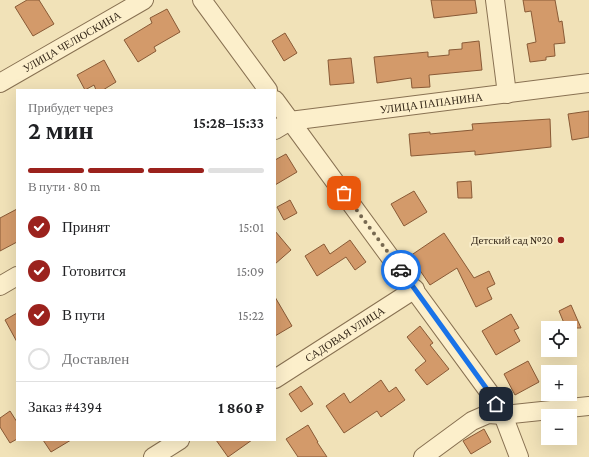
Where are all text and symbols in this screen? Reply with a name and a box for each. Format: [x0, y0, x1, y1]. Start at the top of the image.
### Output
street label: УЛИЦА ЧЕЛЮСКИНА [21, 9, 123, 74]
street label: УЛИЦА ПАПАНИНА [379, 91, 484, 116]
text: Прибудет через [28, 100, 113, 115]
text: 15:28–15:33 [193, 115, 264, 131]
text: 2 мин [28, 116, 94, 145]
pin [327, 176, 361, 210]
text: В пути · 80 m [28, 179, 100, 194]
icon: bag [333, 182, 355, 204]
icon: check [28, 216, 50, 238]
text: Принят [62, 219, 110, 235]
text: 15:01 [239, 220, 264, 235]
place label: Детский сад №20 [471, 234, 553, 246]
marker: Детский сад №20 [556, 235, 566, 245]
courier [381, 250, 421, 290]
icon: car [390, 259, 412, 281]
icon: check [28, 260, 50, 282]
text: Готовится [62, 263, 126, 279]
text: 15:09 [237, 264, 264, 279]
icon: check [28, 304, 50, 326]
street label: САДОВАЯ УЛИЦА [303, 304, 387, 364]
text: В пути [62, 307, 105, 323]
text: 15:22 [238, 308, 264, 323]
map controls [541, 321, 577, 445]
button: locate [541, 321, 577, 357]
text: Доставлен [62, 351, 129, 367]
button: + [541, 365, 577, 401]
pin [479, 387, 513, 421]
icon: home [485, 393, 507, 415]
text: Заказ #4394 [28, 399, 102, 415]
text: 1 860 ₽ [218, 400, 264, 416]
button: − [541, 409, 577, 445]

